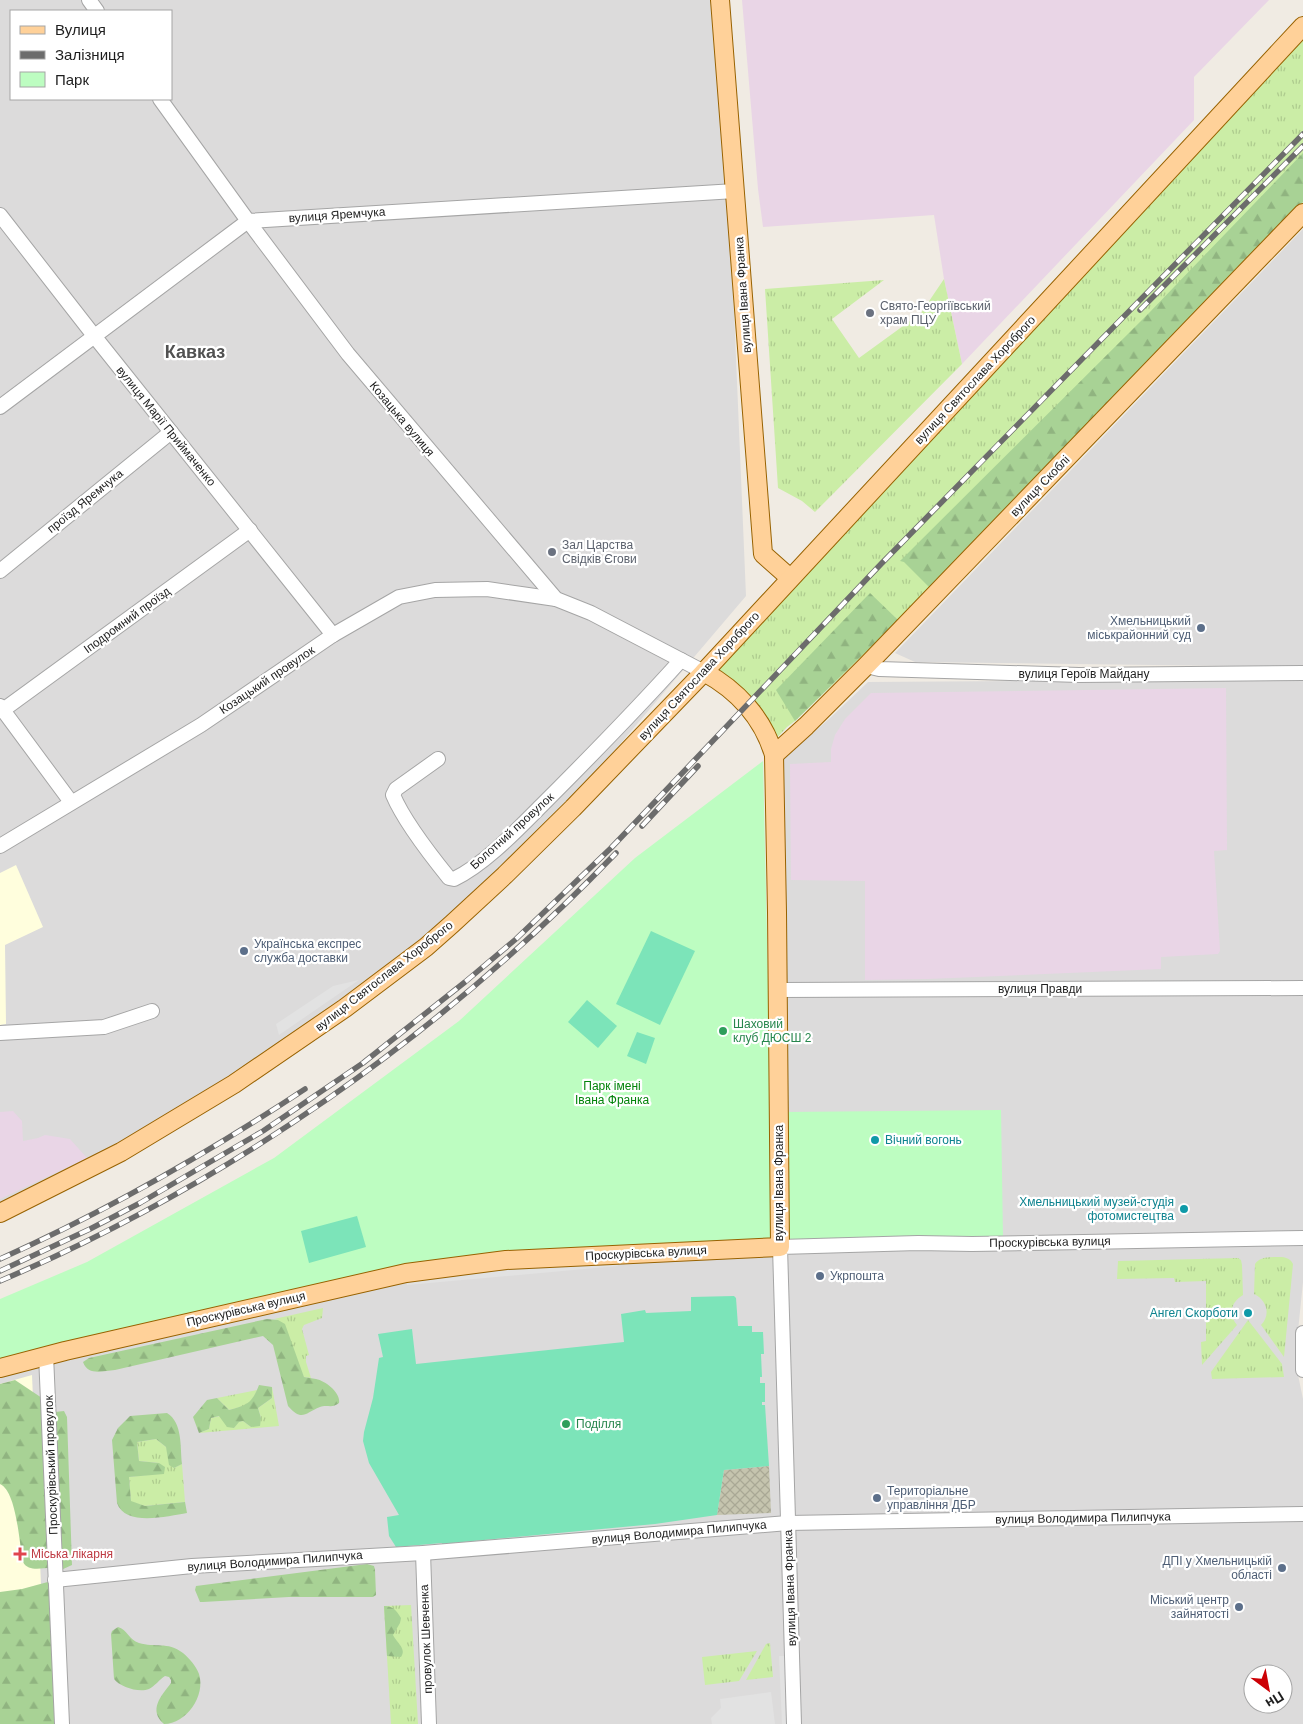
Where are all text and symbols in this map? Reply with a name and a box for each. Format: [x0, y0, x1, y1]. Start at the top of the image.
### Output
legend [10, 10, 172, 100]
text: Вулиця [55, 21, 106, 38]
text: Залізниця [55, 46, 125, 63]
text: Парк [55, 71, 89, 88]
street label: вулиця Яремчука [288, 205, 386, 225]
street label: вулиця Івана Франка [732, 236, 754, 354]
place label: Свято-Георгіївський храм ПЦУ [880, 299, 991, 327]
marker: Свято-Георгіївський храм ПЦУ [864, 307, 876, 319]
street label: вулиця Святослава Хороброго [912, 313, 1038, 447]
district label: Кавказ [165, 342, 225, 362]
street label: вулиця Марії Приймаченко [113, 363, 219, 489]
street label: Козацька вулиця [367, 379, 437, 459]
street label: вулиця Скоблі [1008, 453, 1072, 519]
street label: проїзд Яремчука [44, 466, 126, 536]
place label: Зал Царства Свідків Єгови [562, 538, 637, 566]
marker: Зал Царства Свідків Єгови [546, 546, 558, 558]
street label: Іподромний проїзд [81, 584, 173, 656]
street label: вулиця Святослава Хороброго [636, 609, 762, 743]
place label: Хмельницький міськрайонний суд [1087, 614, 1191, 642]
marker: Хмельницький міськрайонний суд [1195, 622, 1207, 634]
street label: Козацький провулок [217, 643, 318, 717]
street label: вулиця Героїв Майдану [1019, 667, 1149, 681]
street label: Болотний провулок [467, 789, 557, 872]
street label: вулиця Святослава Хороброго [313, 918, 456, 1034]
place label: Українська експрес служба доставки [254, 937, 361, 965]
marker: Українська експрес служба доставки [238, 945, 250, 957]
street label: вулиця Правди [998, 982, 1082, 996]
place label: Шаховий клуб ДЮСШ 2 [733, 1017, 812, 1045]
marker: Шаховий клуб ДЮСШ 2 [717, 1025, 729, 1037]
park label: Парк імені Івана Франка [575, 1079, 649, 1107]
street label: вулиця Івана Франка [772, 1124, 786, 1241]
place label: Вічний вогонь [885, 1133, 962, 1147]
marker: Вічний вогонь [869, 1134, 881, 1146]
place label: Хмельницький музей-студія фотомистецтва [1019, 1195, 1174, 1223]
marker: Хмельницький музей-студія фотомистецтва [1178, 1203, 1190, 1215]
street label: Проскурівська вулиця [989, 1234, 1111, 1250]
street label: Проскурівська вулиця [585, 1243, 707, 1263]
place label: Укрпошта [830, 1269, 884, 1283]
marker: Укрпошта [814, 1270, 826, 1282]
street label: Проскурівська вулиця [185, 1289, 307, 1329]
place label: Ангел Скорботи [1150, 1306, 1238, 1320]
marker: Ангел Скорботи [1242, 1307, 1254, 1319]
street label: Проскурівський провулок [42, 1394, 60, 1535]
place label: Поділля [576, 1417, 621, 1431]
marker: Поділля [560, 1418, 572, 1430]
place label: Територіальне управління ДБР [887, 1484, 976, 1512]
marker: Територіальне управління ДБР [871, 1492, 883, 1504]
street label: вулиця Володимира Пилипчука [995, 1509, 1171, 1527]
street label: вулиця Володимира Пилипчука [591, 1517, 767, 1547]
street label: вулиця Івана Франка [781, 1529, 799, 1646]
marker: Міська лікарня [13, 1547, 27, 1561]
place label: Міська лікарня [31, 1547, 113, 1561]
street label: вулиця Володимира Пилипчука [187, 1548, 363, 1574]
place label: ДПІ у Хмельницькій області [1162, 1554, 1272, 1582]
marker: ДПІ у Хмельницькій області [1276, 1562, 1288, 1574]
street label: провулок Шевченка [417, 1584, 435, 1694]
place label: Міський центр зайнятості [1150, 1593, 1229, 1621]
marker: Міський центр зайнятості [1233, 1601, 1245, 1613]
north arrow [1243, 1664, 1293, 1714]
text: Пн [1263, 1688, 1287, 1712]

